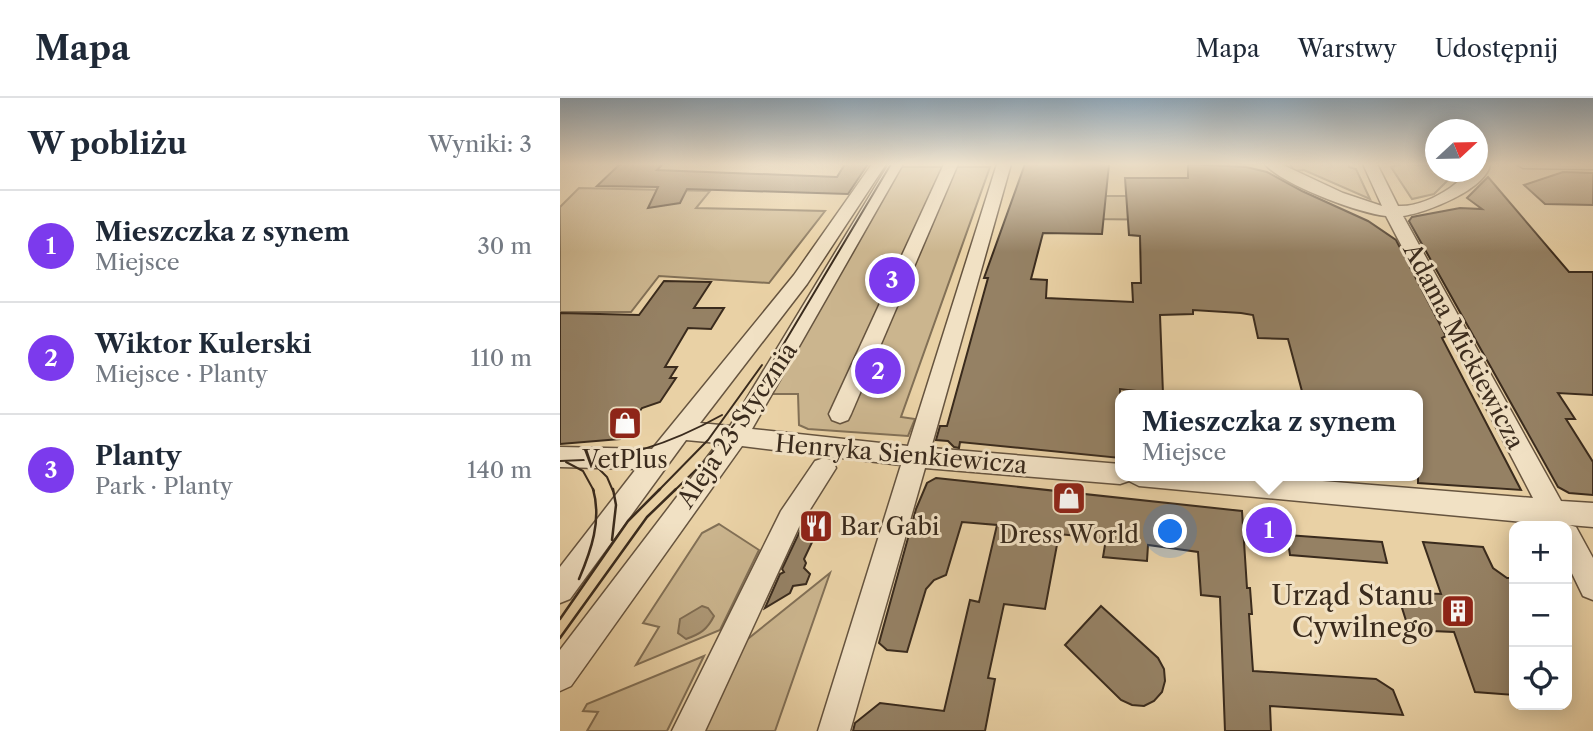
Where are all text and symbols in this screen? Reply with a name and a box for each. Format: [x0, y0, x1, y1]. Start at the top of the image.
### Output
text: Mapa [35, 28, 130, 69]
text: Mapa [1196, 34, 1260, 63]
text: Warstwy [1298, 34, 1397, 63]
text: Udostępnij [1435, 34, 1558, 63]
north arrow [1425, 119, 1488, 182]
text: W pobliżu [28, 125, 187, 162]
text: Wyniki: 3 [428, 130, 532, 158]
text: Mieszczka z synem [95, 216, 350, 248]
text: 1 [46, 232, 56, 260]
text: 30 m [477, 232, 532, 260]
street label: Adama Mickiewicza [1397, 237, 1531, 454]
text: Miejsce [95, 248, 180, 276]
pin: 3 [869, 254, 915, 306]
text: Wiktor Kulerski [95, 328, 312, 360]
street label: Aleja 23 Stycznia [670, 337, 803, 514]
text: 2 [44, 344, 58, 372]
text: 110 m [471, 344, 532, 372]
pin: 2 [855, 345, 901, 397]
text: Miejsce · Planty [95, 360, 268, 388]
popup [1115, 390, 1423, 481]
shop icon: VetPlus [606, 404, 644, 442]
text: Mieszczka z synem [1142, 406, 1396, 438]
street label: Henryka Sienkiewicza [774, 429, 1029, 480]
text: Miejsce [1142, 438, 1226, 466]
text: Planty [95, 440, 181, 472]
place label: VetPlus [581, 445, 668, 474]
text: 3 [45, 456, 58, 484]
text: 140 m [467, 456, 532, 484]
text: Park · Planty [95, 472, 233, 500]
shop icon: Dress World [1050, 479, 1088, 517]
pin: 1 [1246, 504, 1292, 556]
restaurant icon: Bar Gabi [797, 507, 835, 545]
place label: Bar Gabi [840, 512, 939, 541]
your location [1153, 514, 1187, 548]
place label: Dress World [999, 520, 1139, 549]
map controls [1509, 521, 1572, 710]
button: + [1509, 521, 1572, 584]
place label: Urząd Stanu Cywilnego [1271, 578, 1434, 644]
button: − [1509, 584, 1572, 647]
building icon: Urząd Stanu Cywilnego [1439, 592, 1477, 630]
button: locate [1509, 647, 1572, 710]

